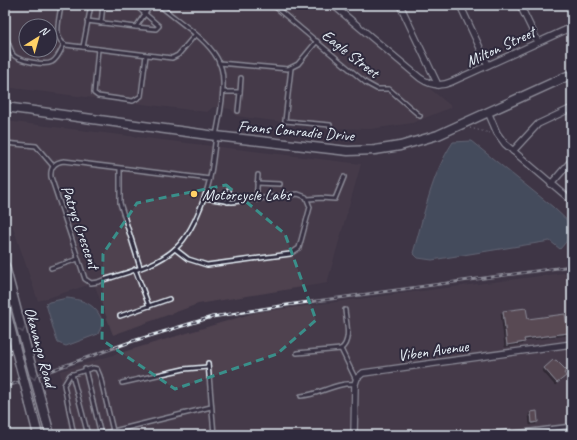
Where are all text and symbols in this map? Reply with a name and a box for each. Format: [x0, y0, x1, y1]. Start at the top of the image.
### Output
north arrow [18, 18, 58, 58]
street label: Milton Street [463, 21, 541, 72]
text: N [37, 22, 53, 39]
street label: Eagle Street [318, 25, 384, 83]
street label: Frans Conradie Drive [237, 116, 356, 146]
street label: Patrys Crescent [56, 183, 105, 274]
place label: Motorcycle Labs [202, 185, 292, 205]
marker: Motorcycle Labs [189, 189, 199, 199]
street label: Okavango Road [20, 305, 61, 392]
one-way arrow [17, 327, 26, 334]
street label: Viben Avenue [397, 336, 471, 366]
one-way arrow [30, 374, 38, 381]

